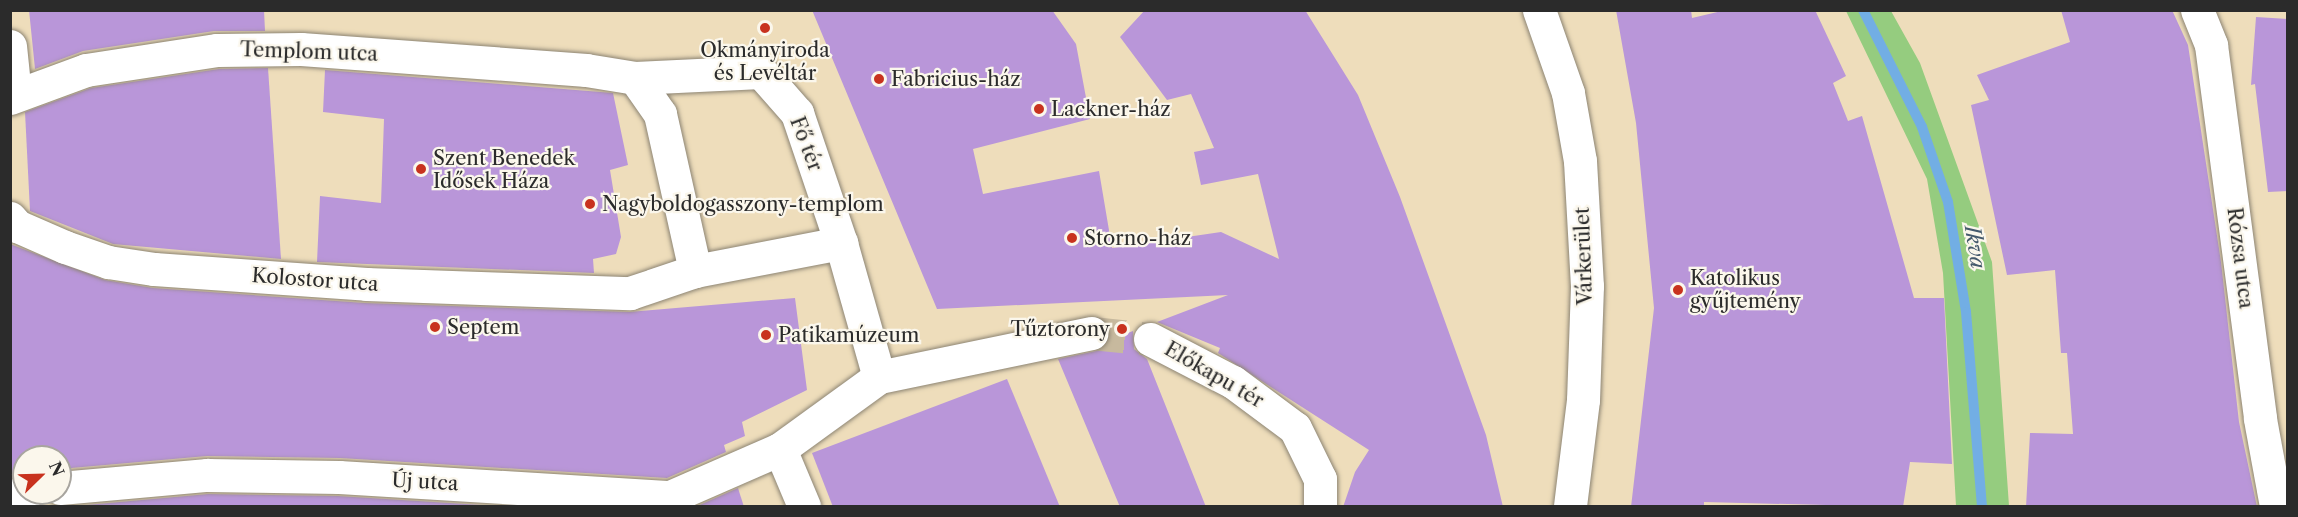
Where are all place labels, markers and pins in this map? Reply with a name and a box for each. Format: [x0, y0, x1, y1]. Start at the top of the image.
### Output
marker: Okmányiroda és Levéltár [758, 21, 772, 35]
place label: Okmányiroda és Levéltár [700, 38, 830, 85]
place label: Fabricius-ház [891, 67, 1021, 91]
marker: Fabricius-ház [872, 72, 886, 86]
place label: Lackner-ház [1051, 97, 1171, 121]
marker: Lackner-ház [1032, 102, 1046, 116]
place label: Szent Benedek Idősek Háza [433, 146, 575, 193]
marker: Szent Benedek Idősek Háza [414, 162, 428, 176]
place label: Nagyboldogasszony-templom [602, 192, 884, 216]
marker: Nagyboldogasszony-templom [583, 197, 597, 211]
place label: Storno-ház [1084, 226, 1191, 250]
marker: Storno-ház [1065, 231, 1079, 245]
place label: Katolikus gyűjtemény [1690, 266, 1801, 313]
marker: Katolikus gyűjtemény [1671, 283, 1685, 297]
place label: Septem [447, 315, 519, 339]
place label: Tűztorony [1010, 317, 1110, 341]
marker: Septem [428, 320, 442, 334]
marker: Tűztorony [1115, 322, 1129, 336]
place label: Patikamúzeum [778, 323, 919, 347]
marker: Patikamúzeum [759, 328, 773, 342]

